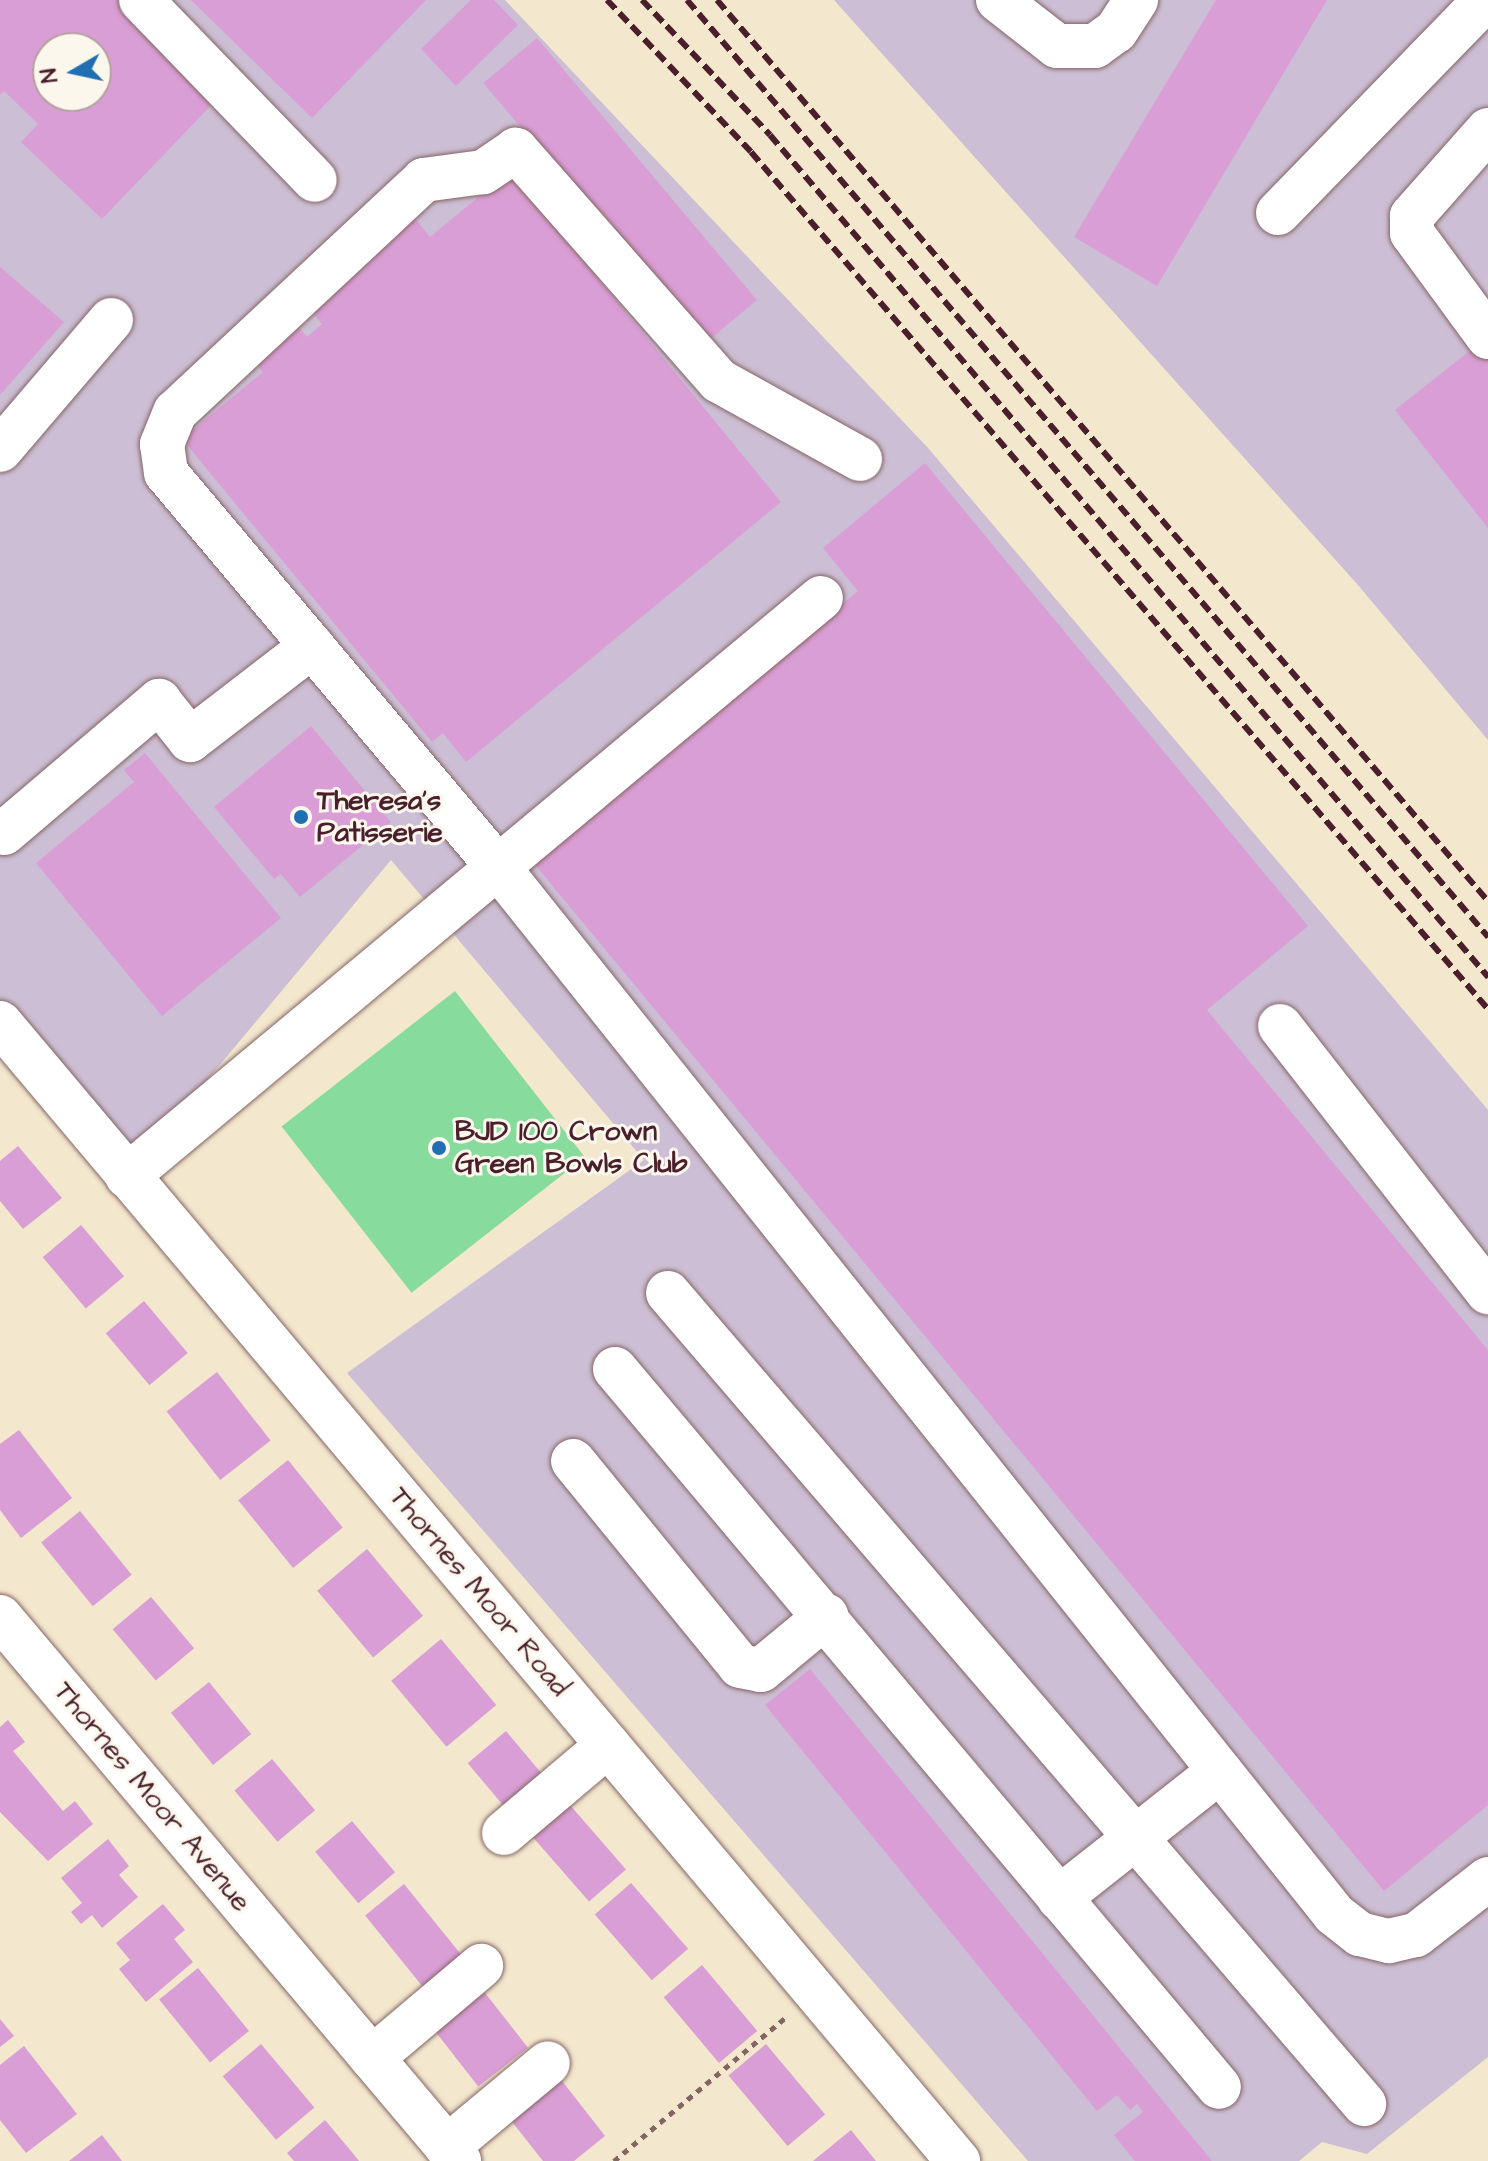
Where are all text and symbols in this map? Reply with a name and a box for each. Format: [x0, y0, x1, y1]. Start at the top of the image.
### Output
north arrow [32, 32, 112, 112]
text: N [33, 66, 66, 85]
place label: Theresa's Patisserie [317, 784, 443, 850]
marker: Theresa's Patisserie [292, 808, 310, 826]
place label: BJD 100 Crown Green Bowls Club [455, 1115, 687, 1181]
marker: BJD 100 Crown Green Bowls Club [430, 1139, 448, 1157]
street label: Thornes Moor Road [382, 1481, 576, 1703]
street label: Thornes Moor Avenue [46, 1675, 258, 1919]

